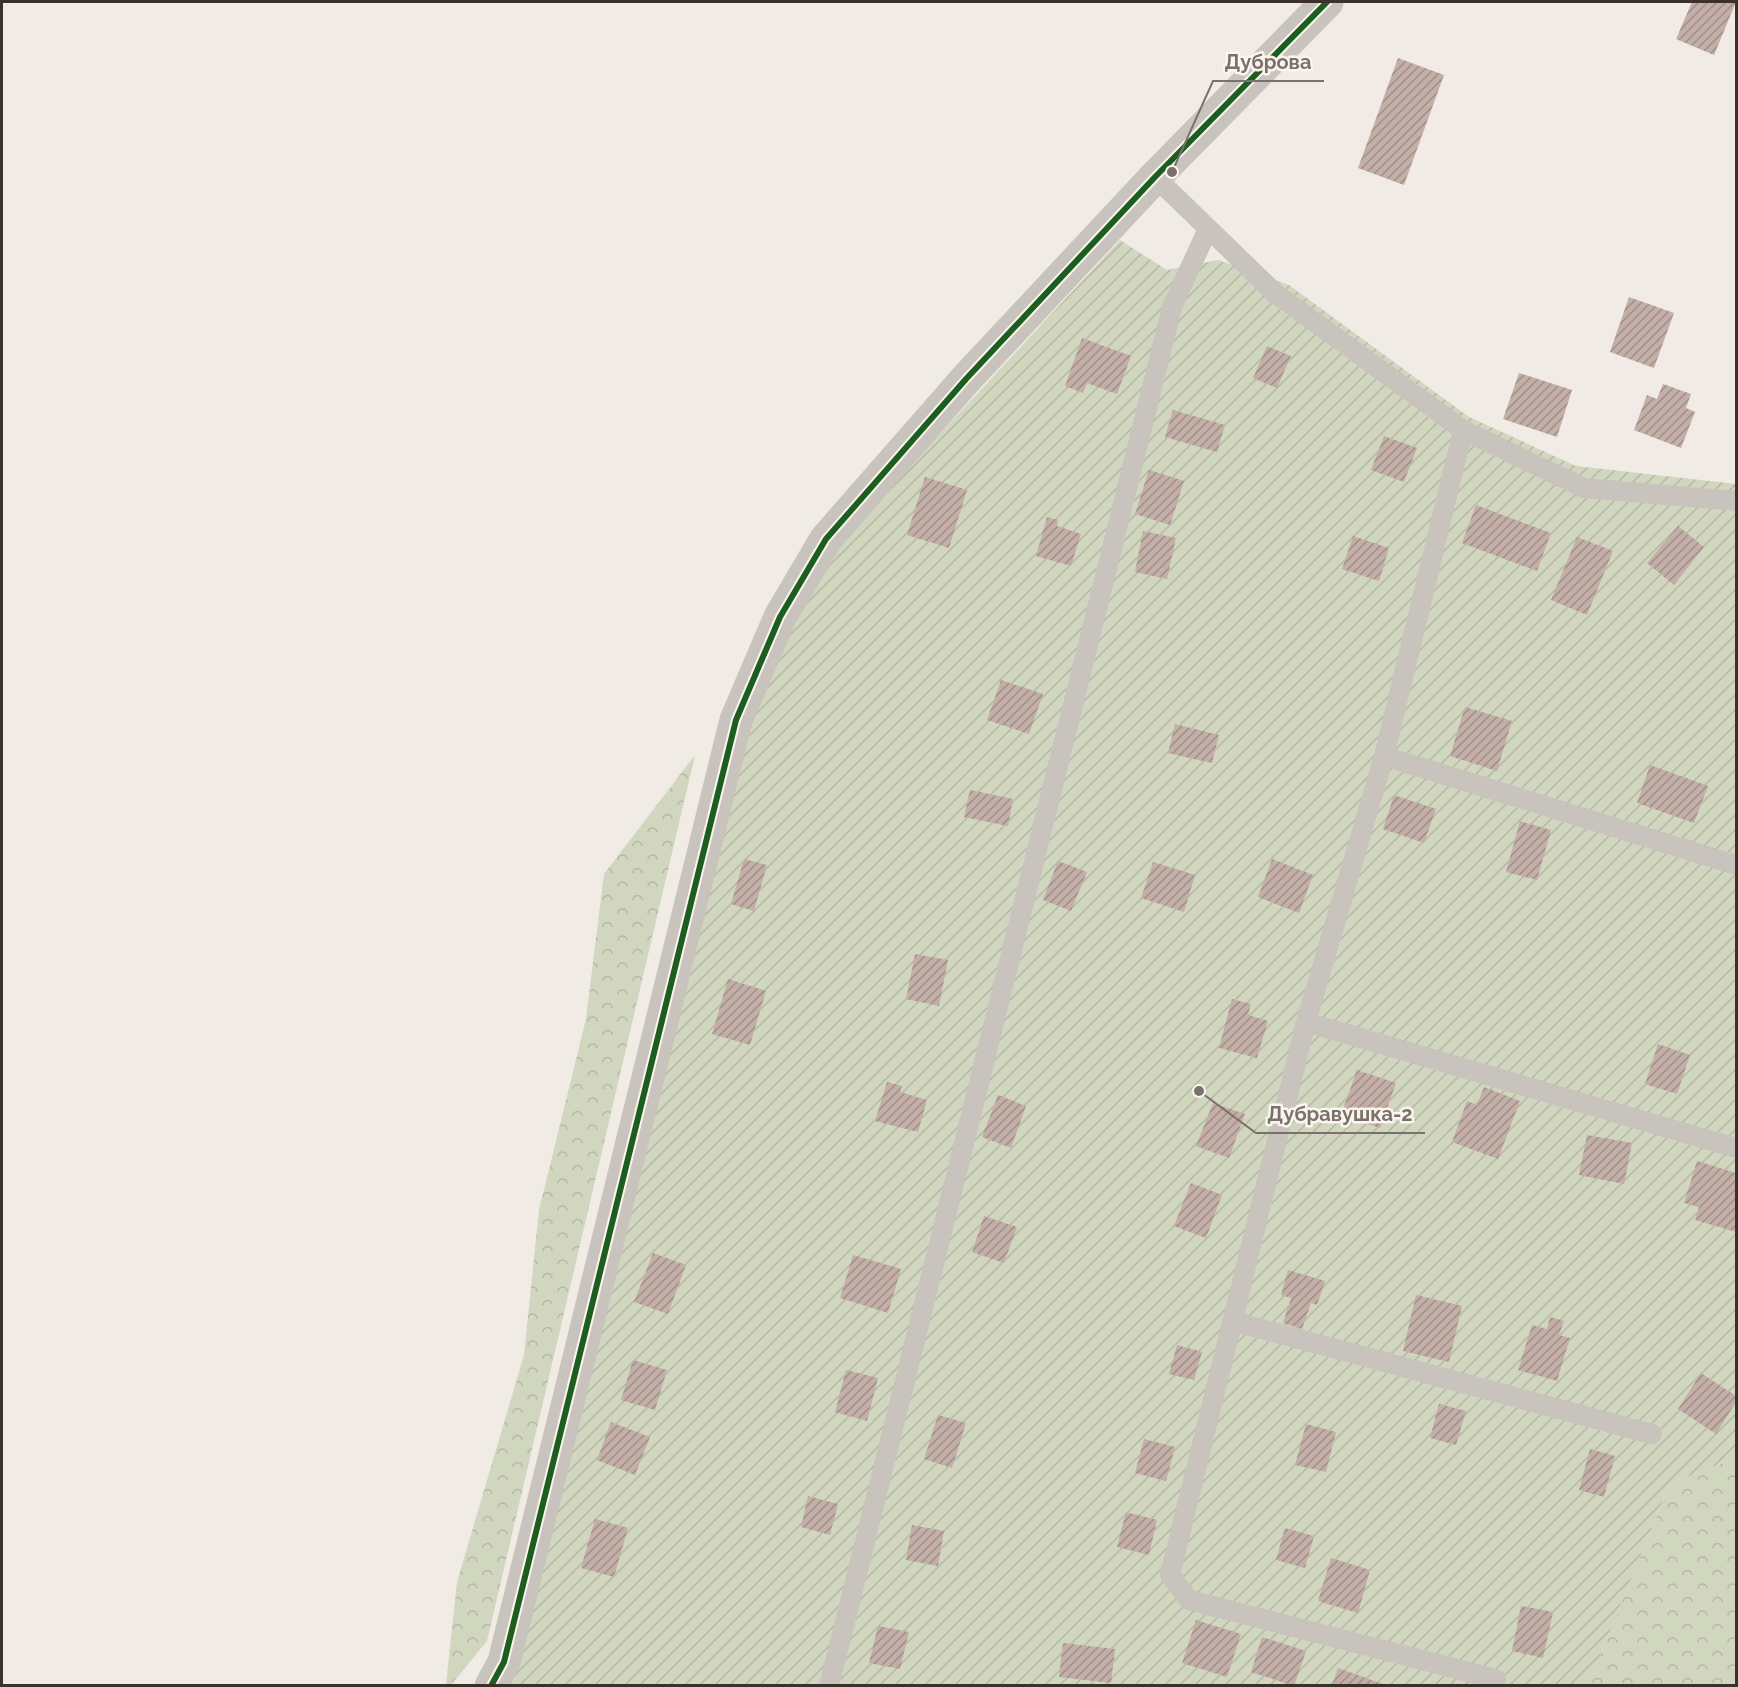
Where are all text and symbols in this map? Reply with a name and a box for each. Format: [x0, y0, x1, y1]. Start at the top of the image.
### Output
callout: Дуброва [1213, 43, 1324, 81]
text: Дуброва [1225, 50, 1311, 74]
callout: Дубравушка-2 [1256, 1095, 1425, 1133]
text: Дубравушка-2 [1267, 1102, 1413, 1126]

